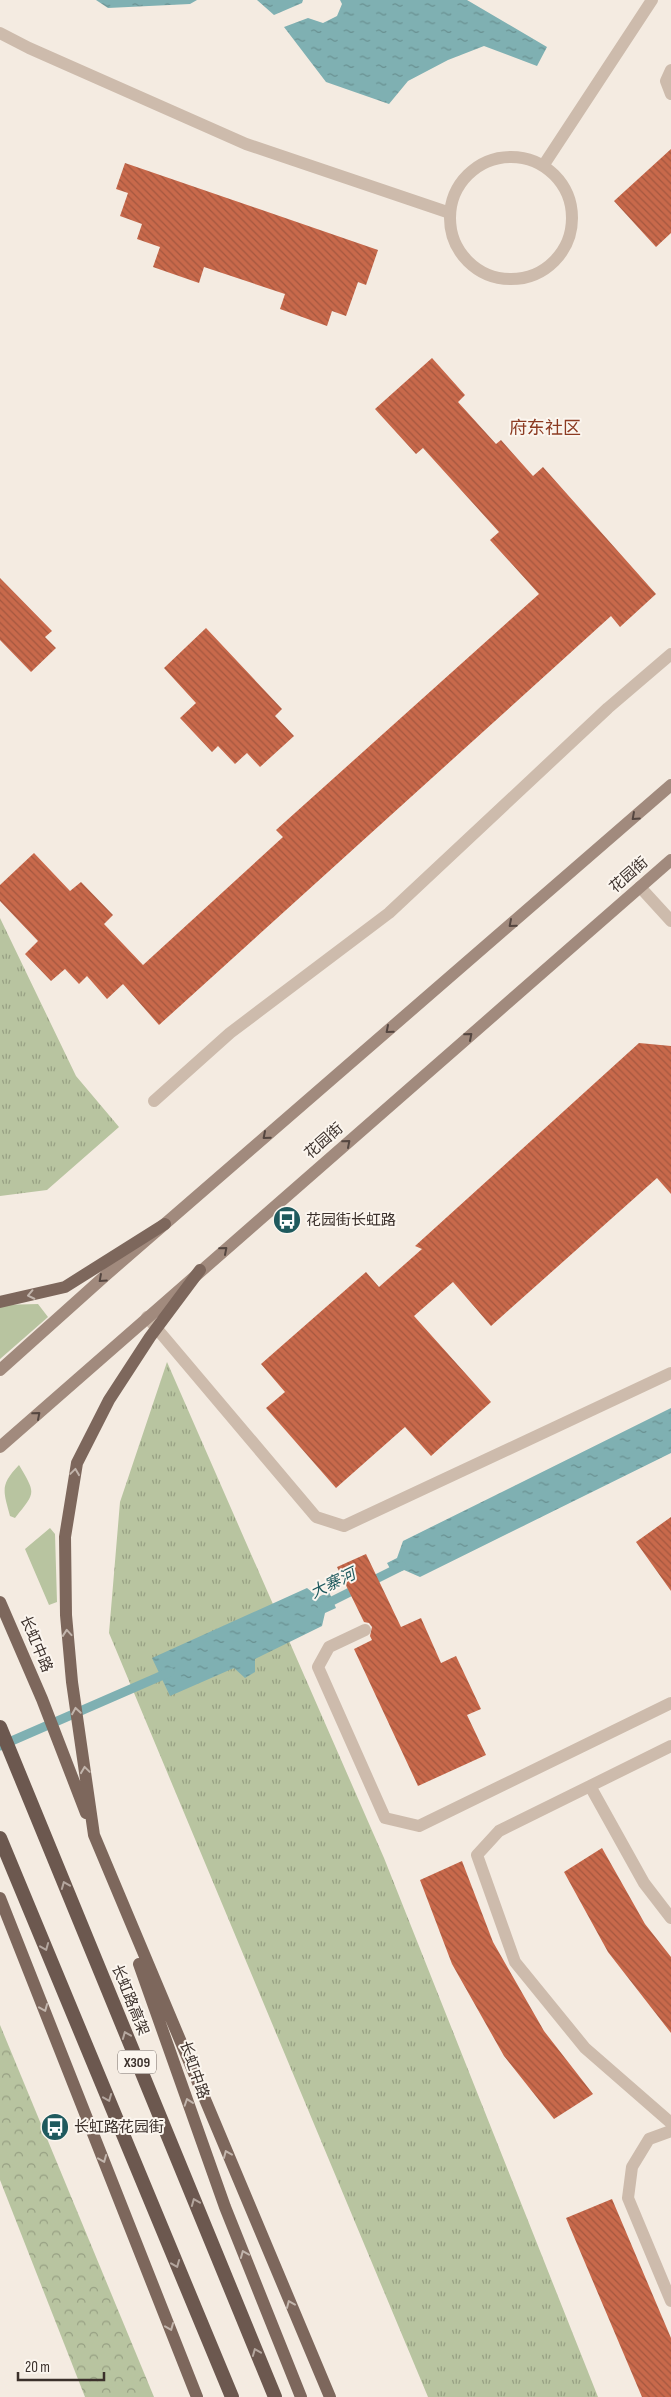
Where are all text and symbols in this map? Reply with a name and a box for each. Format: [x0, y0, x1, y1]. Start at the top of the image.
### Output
district label: 府东社区 [509, 418, 581, 439]
one-way arrow [631, 811, 640, 820]
street label: 花园街 [606, 853, 652, 897]
one-way arrow [509, 918, 518, 926]
one-way arrow [386, 1024, 395, 1033]
one-way arrow [463, 1033, 472, 1042]
street label: 花园街 [301, 1119, 347, 1163]
one-way arrow [263, 1131, 272, 1140]
one-way arrow [341, 1140, 350, 1149]
bus stop icon: 花园街长虹路 [272, 1205, 302, 1235]
place label: 花园街长虹路 [306, 1211, 396, 1230]
one-way arrow [218, 1247, 227, 1256]
one-way arrow [99, 1273, 108, 1282]
one-way arrow [26, 1289, 35, 1300]
one-way arrow [31, 1412, 40, 1421]
one-way arrow [70, 1467, 80, 1476]
water label: 大寨河 [307, 1564, 361, 1603]
street label: 长虹中路 [16, 1613, 56, 1675]
one-way arrow [62, 1629, 73, 1637]
one-way arrow [72, 1707, 82, 1716]
one-way arrow [80, 1766, 91, 1774]
one-way arrow [60, 1881, 70, 1889]
one-way arrow [40, 1943, 50, 1951]
street label: 长虹路高架 [107, 1962, 153, 2038]
one-way arrow [37, 2003, 48, 2012]
one-way arrow [122, 2031, 133, 2040]
street label: 长虹中路 [175, 2039, 213, 2101]
road number: X309 [118, 2050, 156, 2074]
one-way arrow [101, 2093, 112, 2102]
one-way arrow [184, 2098, 194, 2107]
bus stop icon: 长虹路花园街 [40, 2112, 70, 2142]
place label: 长虹路花园街 [74, 2118, 164, 2137]
one-way arrow [223, 2150, 234, 2159]
one-way arrow [97, 2154, 108, 2163]
one-way arrow [190, 2198, 200, 2206]
one-way arrow [239, 2251, 249, 2259]
one-way arrow [170, 2259, 181, 2268]
one-way arrow [286, 2300, 297, 2309]
one-way arrow [163, 2322, 174, 2331]
one-way arrow [252, 2348, 262, 2357]
scale bar [18, 2350, 104, 2382]
text: 20 m [25, 2358, 50, 2377]

